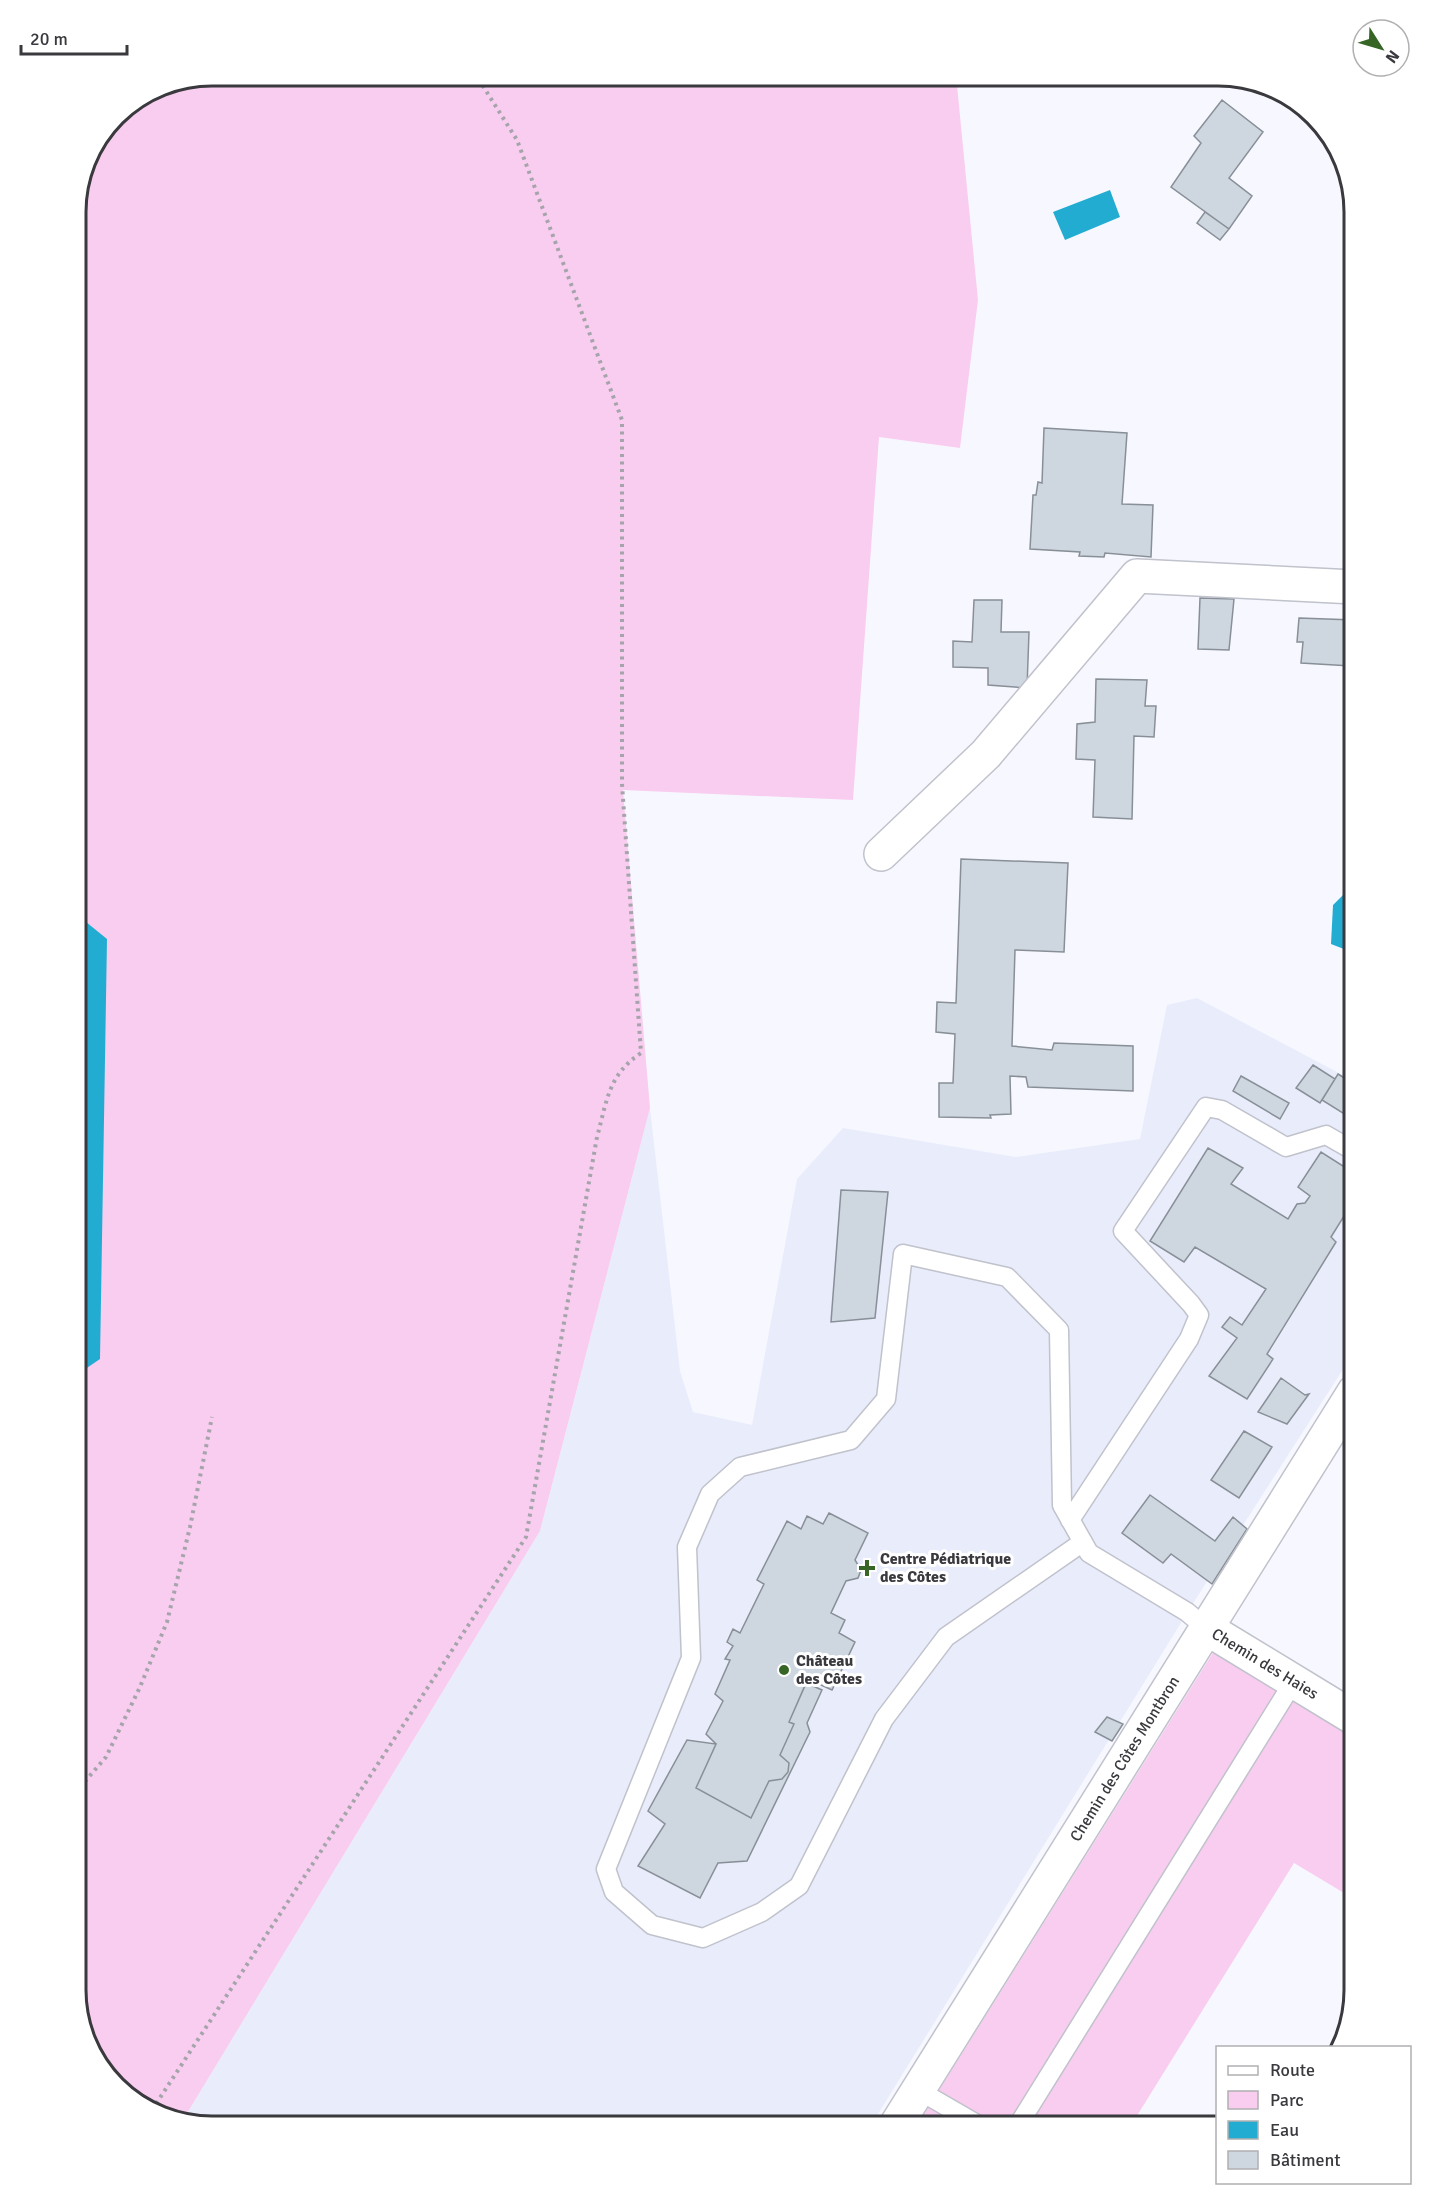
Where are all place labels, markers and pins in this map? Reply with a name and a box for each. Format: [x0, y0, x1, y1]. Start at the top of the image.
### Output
place label: Centre Pédiatrique des Côtes [880, 1549, 1011, 1587]
marker: Centre Pédiatrique des Côtes [858, 1559, 876, 1577]
place label: Château des Côtes [796, 1651, 862, 1689]
marker: Château des Côtes [777, 1663, 791, 1677]

